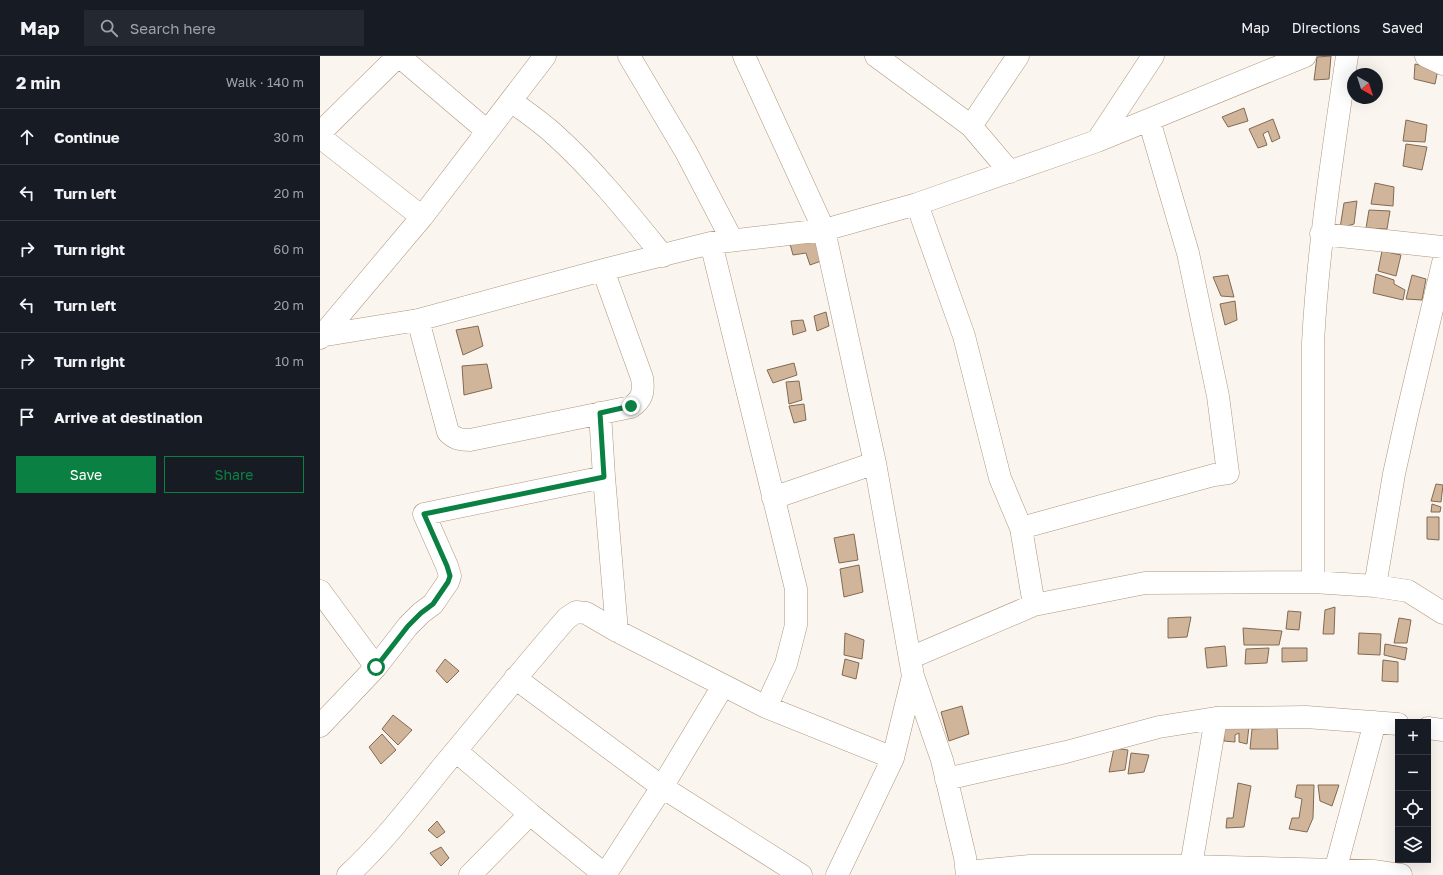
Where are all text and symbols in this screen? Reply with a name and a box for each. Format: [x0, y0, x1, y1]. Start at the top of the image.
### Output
search box [84, 10, 364, 46]
text: Map [20, 16, 60, 39]
icon: search [98, 17, 120, 39]
text: Search here [130, 19, 216, 37]
text: Map [1241, 19, 1270, 36]
text: Directions [1292, 19, 1360, 36]
text: Saved [1382, 19, 1423, 36]
north arrow [1347, 68, 1383, 104]
text: 2 min [16, 72, 60, 93]
text: Walk · 140 m [226, 74, 304, 90]
icon: ahead [16, 126, 38, 148]
text: Continue [54, 128, 120, 146]
text: 30 m [274, 129, 304, 145]
icon: left [16, 182, 38, 204]
text: Turn left [54, 184, 116, 202]
text: 20 m [274, 185, 304, 201]
icon: right [16, 238, 38, 260]
text: Turn right [54, 240, 125, 258]
text: 60 m [273, 241, 304, 257]
icon: left [16, 294, 38, 316]
text: Turn left [54, 296, 116, 314]
text: 20 m [274, 297, 304, 313]
icon: right [16, 350, 38, 372]
text: Turn right [54, 352, 125, 370]
text: 10 m [275, 353, 304, 369]
route end [622, 397, 640, 415]
icon: arrive [16, 406, 38, 428]
text: Arrive at destination [54, 408, 203, 426]
button: Save [16, 456, 156, 493]
button: Share [164, 456, 304, 493]
route start [367, 658, 385, 676]
map controls [1395, 719, 1431, 863]
button: + [1395, 719, 1431, 755]
button: − [1395, 755, 1431, 791]
button: locate [1395, 791, 1431, 827]
button: layers [1395, 827, 1431, 863]

